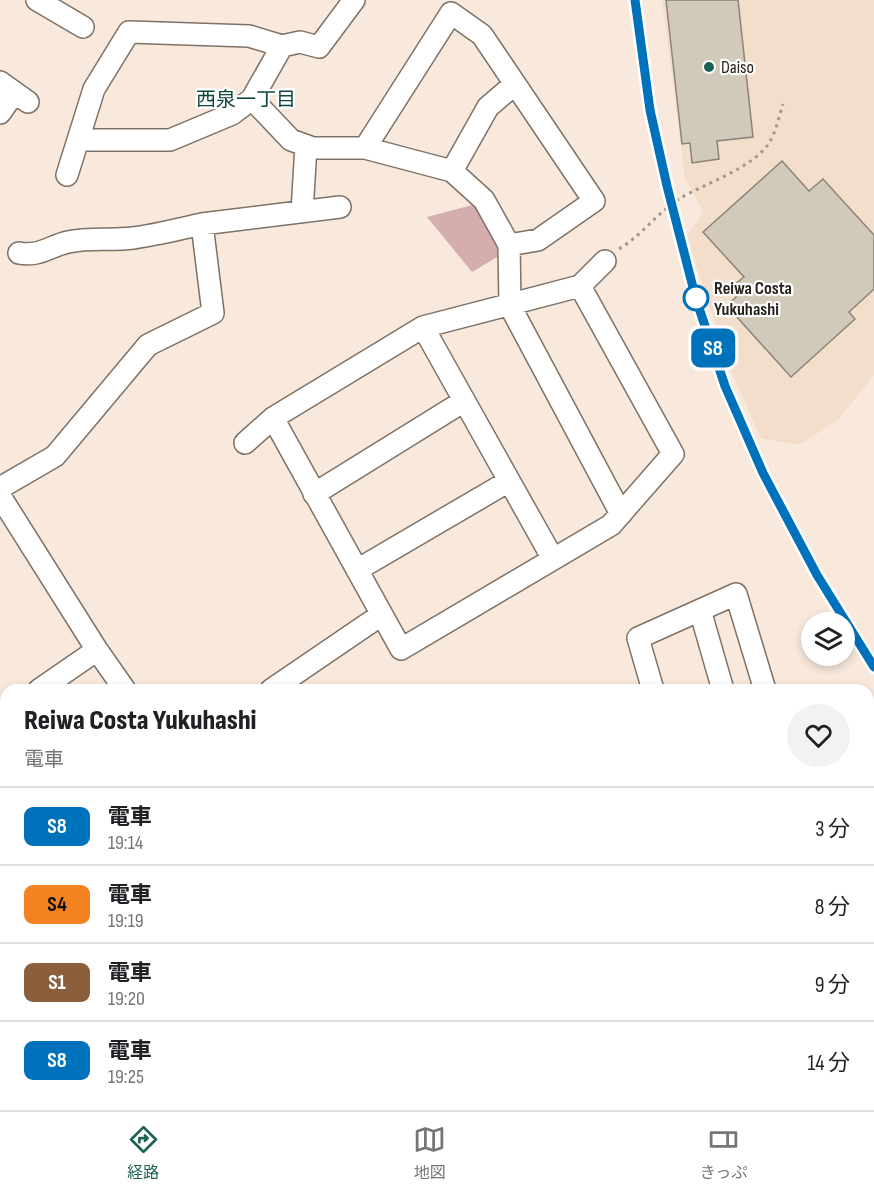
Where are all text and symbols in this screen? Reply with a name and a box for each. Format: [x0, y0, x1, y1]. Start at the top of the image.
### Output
place label: Daiso [721, 57, 754, 78]
marker: Daiso [702, 60, 716, 74]
district label: 西泉一丁目 [196, 88, 296, 112]
place label: Reiwa Costa Yukuhashi [714, 278, 792, 320]
marker: Reiwa Costa Yukuhashi [683, 285, 709, 311]
line badge: S8 [686, 328, 740, 368]
text: S8 [703, 336, 723, 361]
map controls [801, 612, 855, 666]
button: layers [801, 612, 855, 666]
text: Reiwa Costa Yukuhashi [24, 704, 257, 737]
button: heart [787, 704, 850, 767]
text: 電車 [24, 748, 64, 772]
text: 電車 [108, 804, 152, 831]
text: S8 [47, 814, 67, 839]
text: 3 分 [815, 816, 850, 843]
text: 19:14 [108, 831, 143, 855]
text: 電車 [108, 882, 152, 909]
text: S4 [47, 892, 67, 917]
text: 8 分 [815, 894, 850, 921]
text: 19:19 [108, 909, 144, 933]
text: 電車 [108, 960, 152, 987]
text: S1 [48, 970, 66, 995]
text: 9 分 [815, 972, 850, 999]
text: 19:20 [108, 987, 145, 1011]
text: 電車 [108, 1038, 152, 1065]
text: S8 [47, 1048, 67, 1073]
text: 14 分 [808, 1050, 850, 1077]
text: 19:25 [108, 1065, 144, 1089]
tab: 経路 [127, 1123, 160, 1183]
tab: 地図 [413, 1123, 446, 1183]
tab: きっぷ [700, 1123, 747, 1183]

